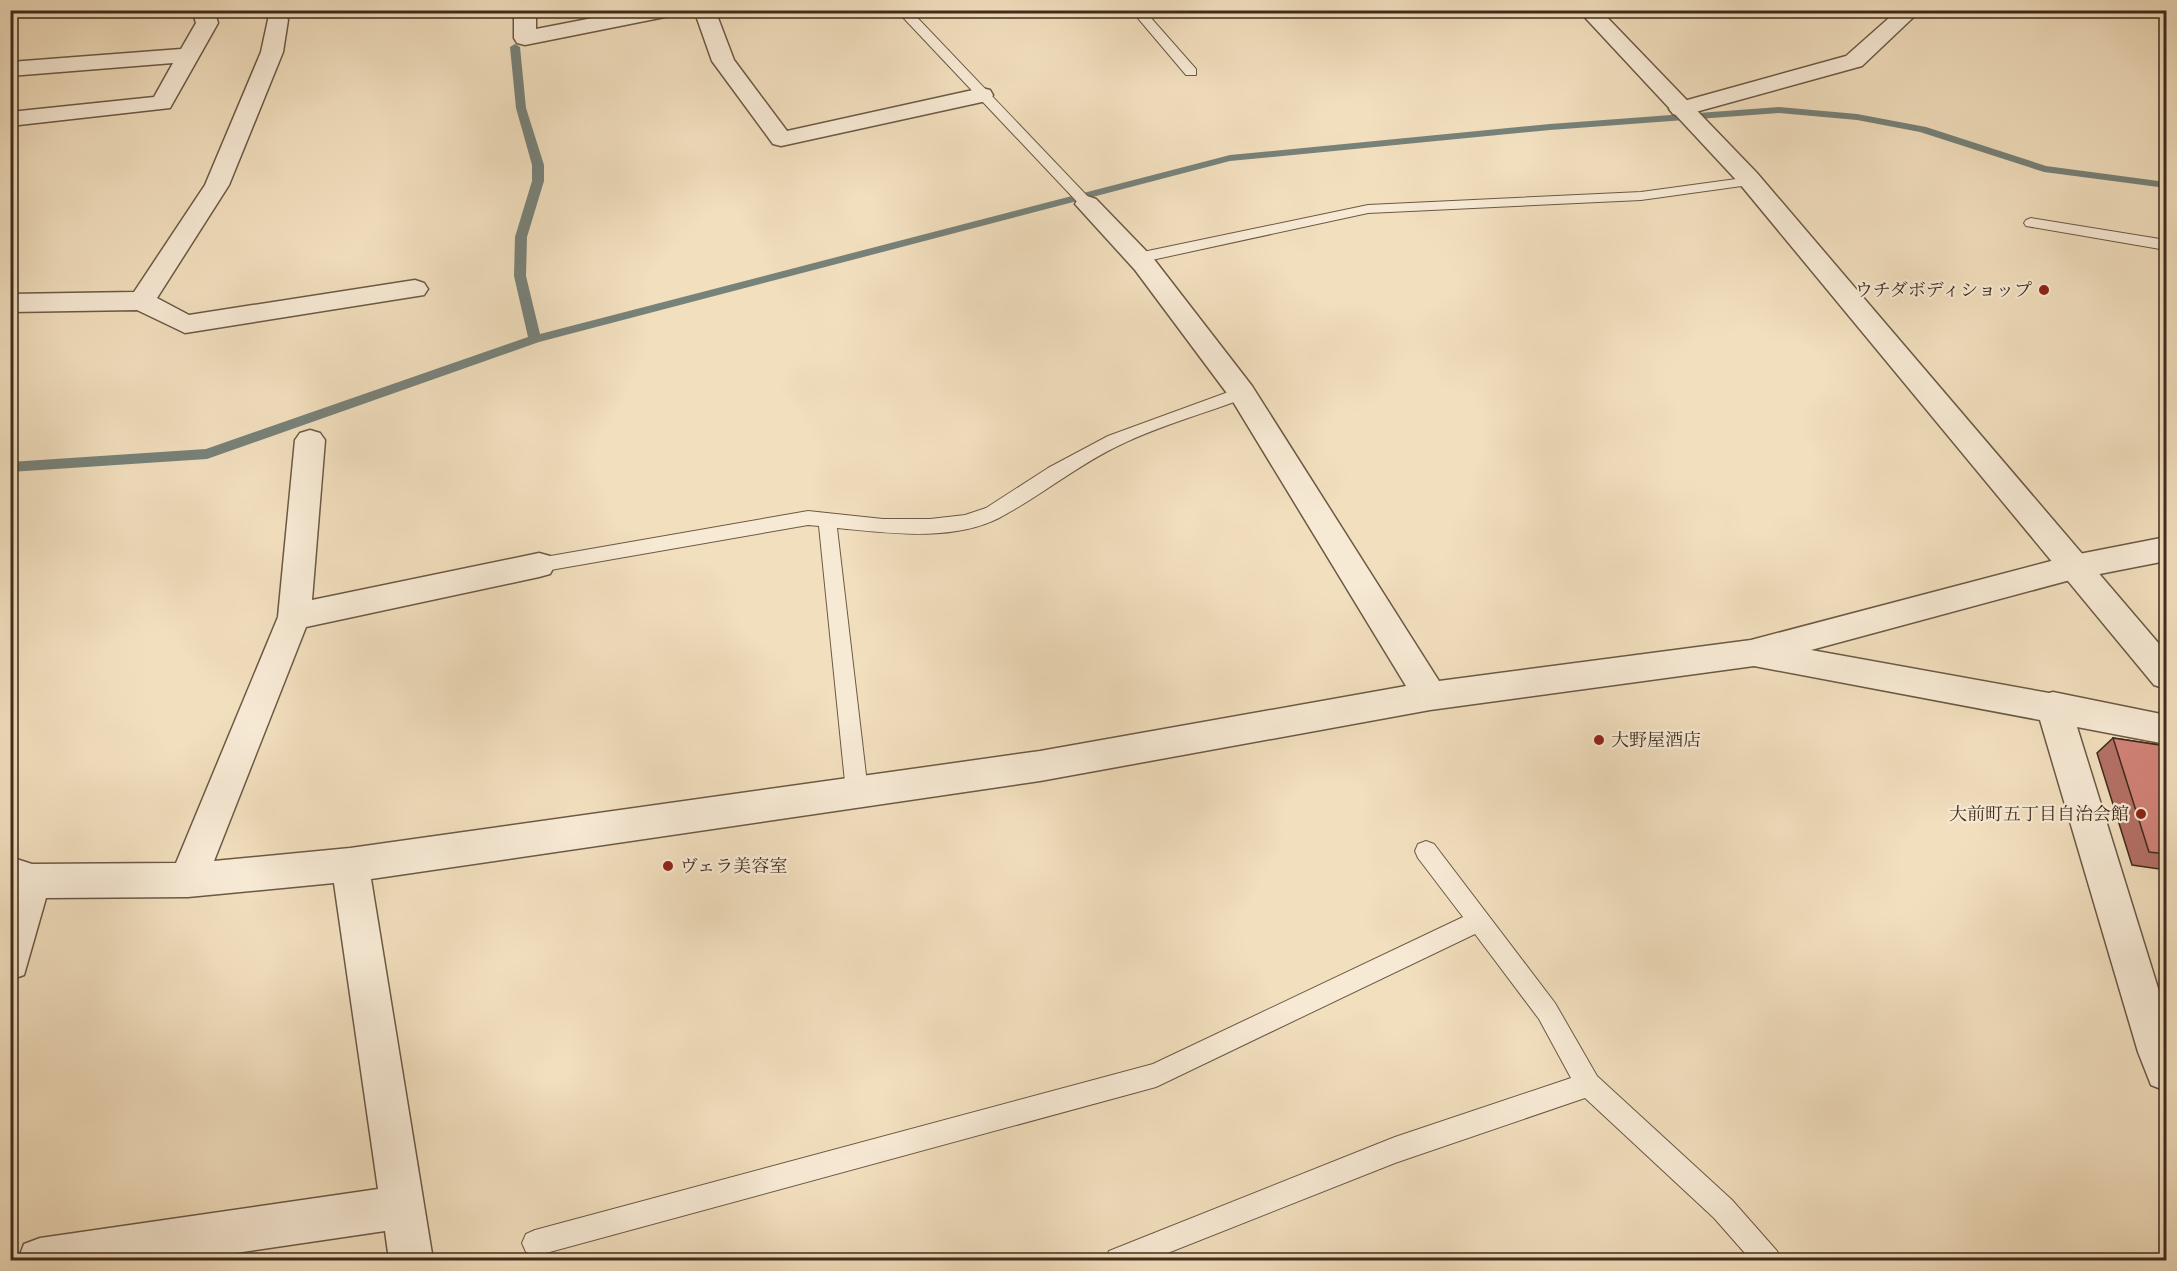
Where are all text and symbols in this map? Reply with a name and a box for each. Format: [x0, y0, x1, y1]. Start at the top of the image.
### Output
place label: ウチダボディショップ [1855, 278, 2032, 302]
marker: ウチダボディショップ [2037, 283, 2051, 297]
place label: 大野屋酒店 [1611, 728, 1701, 752]
marker: 大野屋酒店 [1592, 733, 1606, 747]
place label: 大前町五丁目自治会館 [1949, 802, 2129, 826]
marker: 大前町五丁目自治会館 [2134, 807, 2148, 821]
place label: ヴェラ美容室 [680, 854, 787, 878]
marker: ヴェラ美容室 [661, 859, 675, 873]

